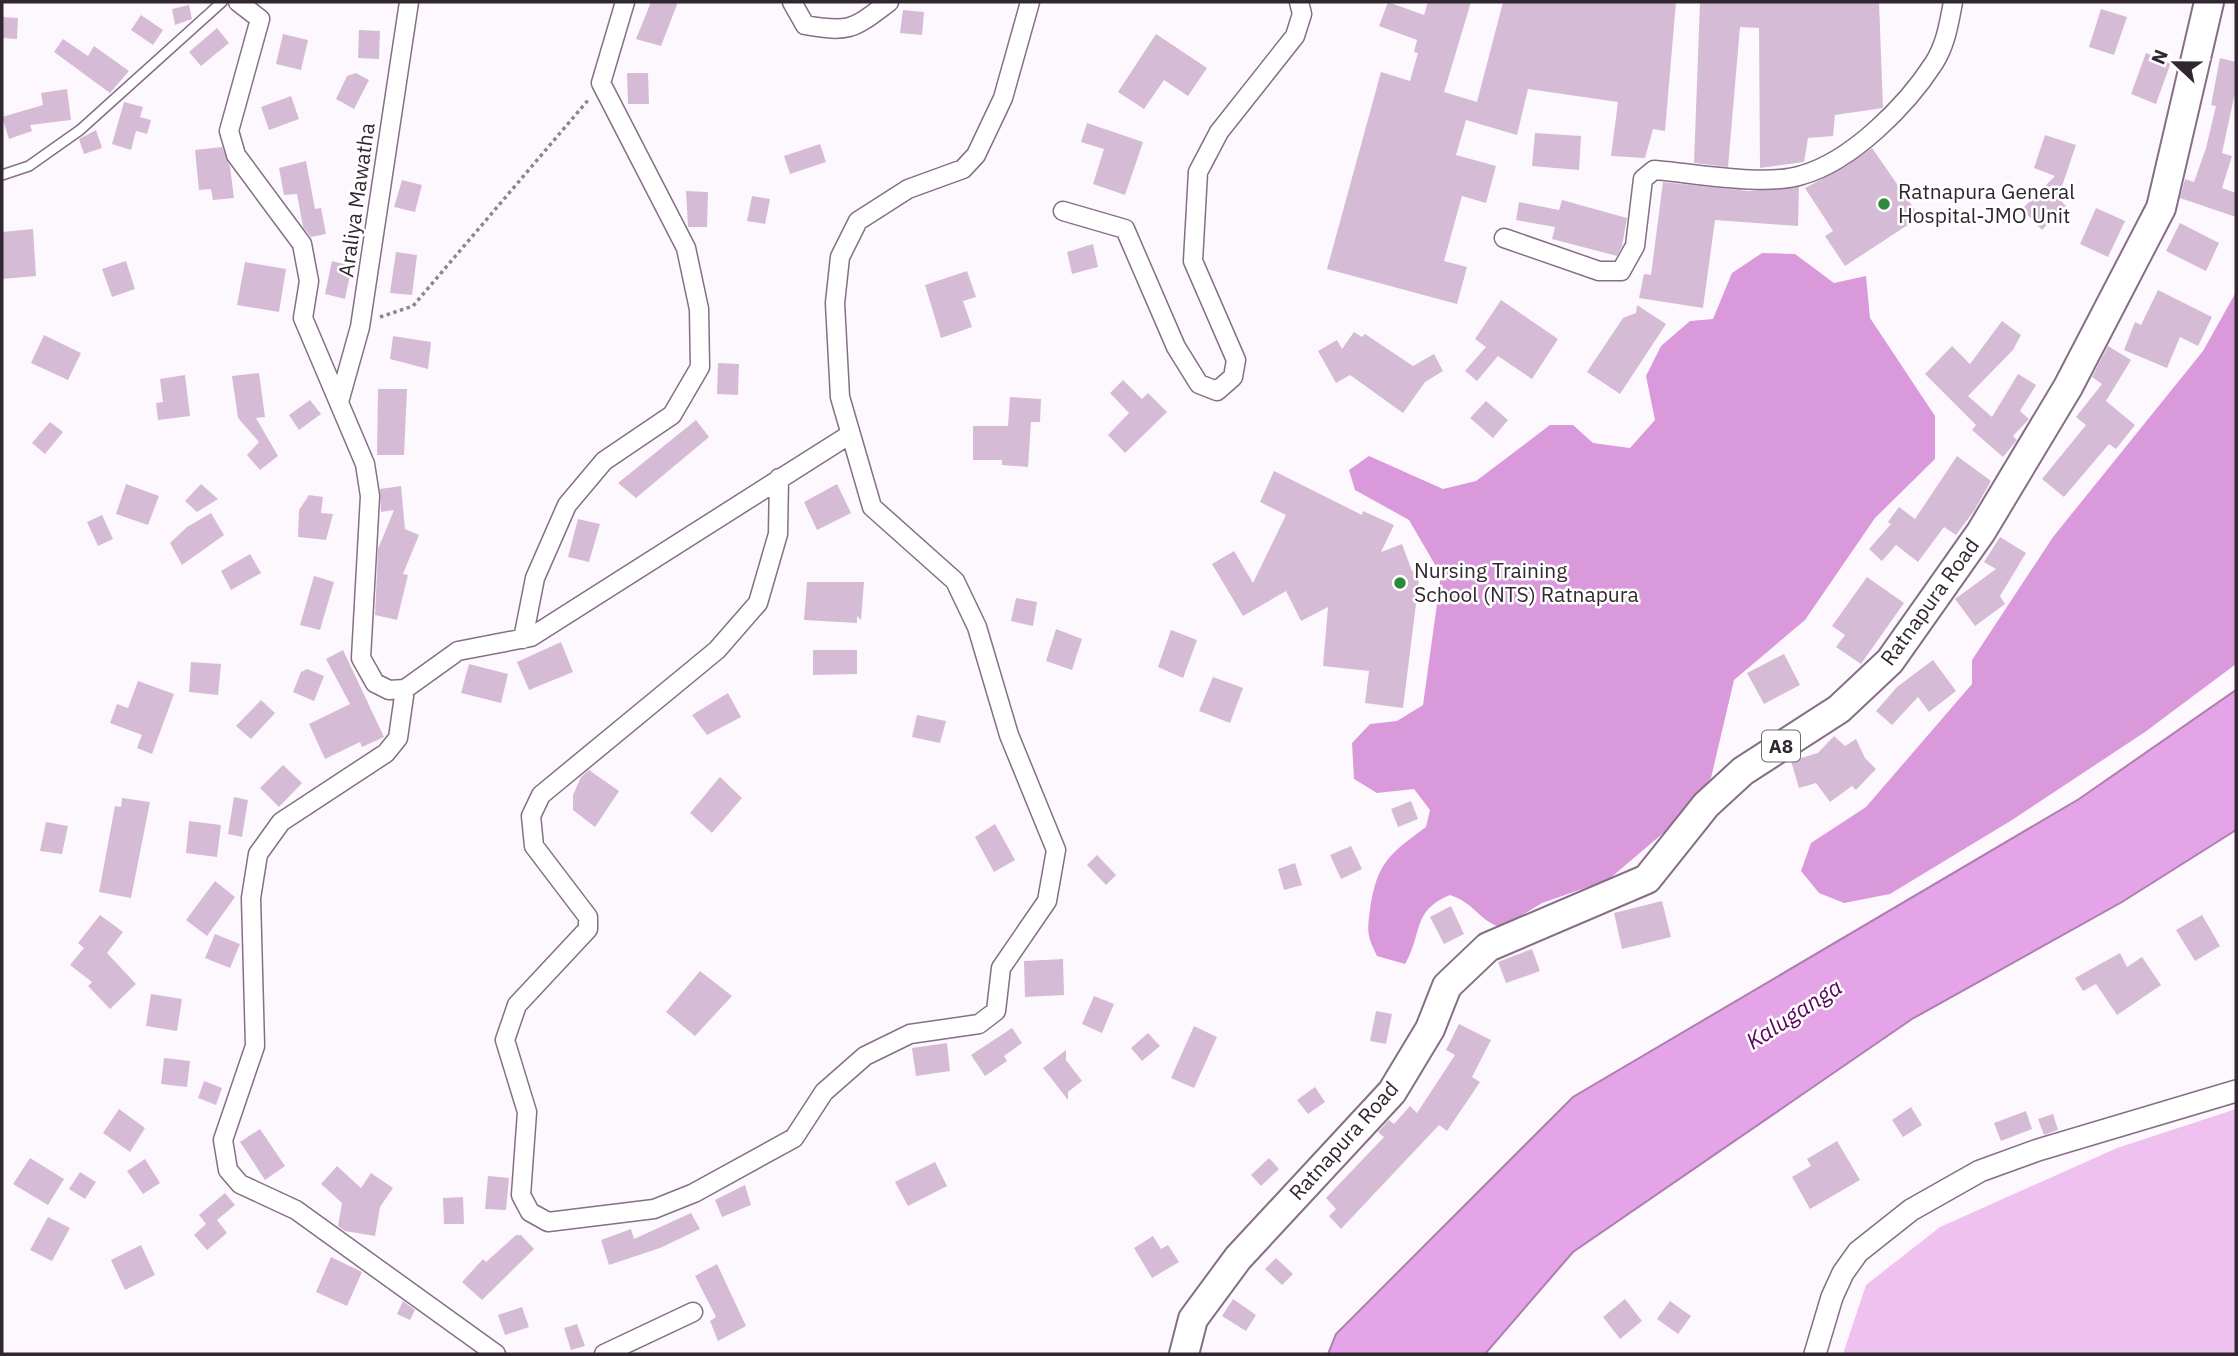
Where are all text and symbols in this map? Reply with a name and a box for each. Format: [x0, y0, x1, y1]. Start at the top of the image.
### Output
north arrow [2140, 28, 2210, 98]
text: N [2146, 46, 2173, 68]
street label: Araliya Mawatha [331, 121, 381, 279]
place label: Ratnapura General Hospital-JMO Unit [1898, 177, 2075, 229]
marker: Ratnapura General Hospital-JMO Unit [1876, 196, 1892, 212]
street label: Ratnapura Road [1873, 532, 1985, 671]
place label: Nursing Training School (NTS) Ratnapura [1414, 556, 1639, 608]
marker: Nursing Training School (NTS) Ratnapura [1392, 575, 1408, 591]
road number: A8 [1762, 730, 1800, 762]
water label: Kaluganga [1740, 971, 1847, 1055]
street label: Ratnapura Road [1282, 1075, 1404, 1206]

